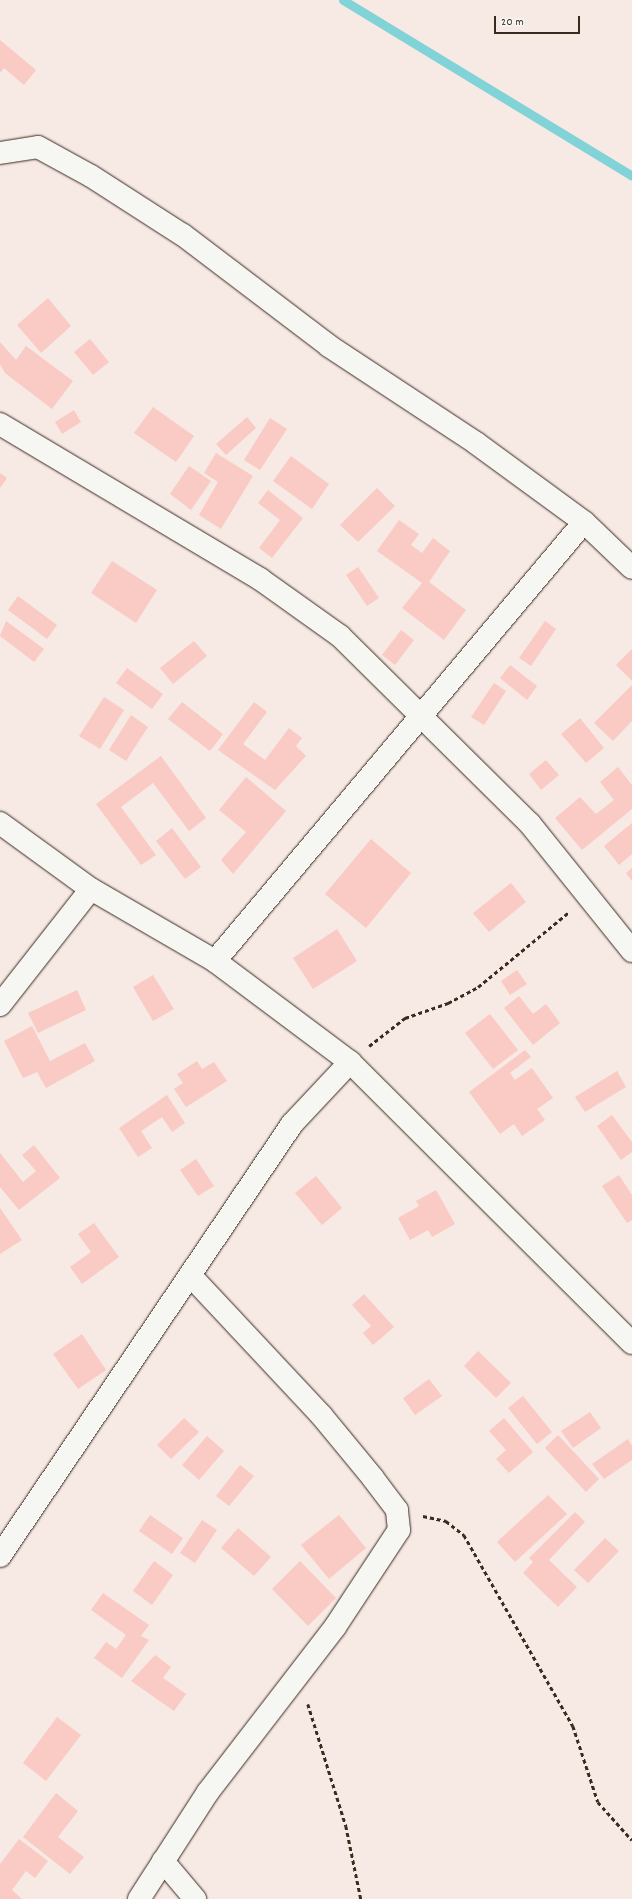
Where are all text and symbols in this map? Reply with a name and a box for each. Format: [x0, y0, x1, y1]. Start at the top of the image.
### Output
scale bar [496, 8, 582, 34]
text: 20 m [501, 14, 524, 31]

